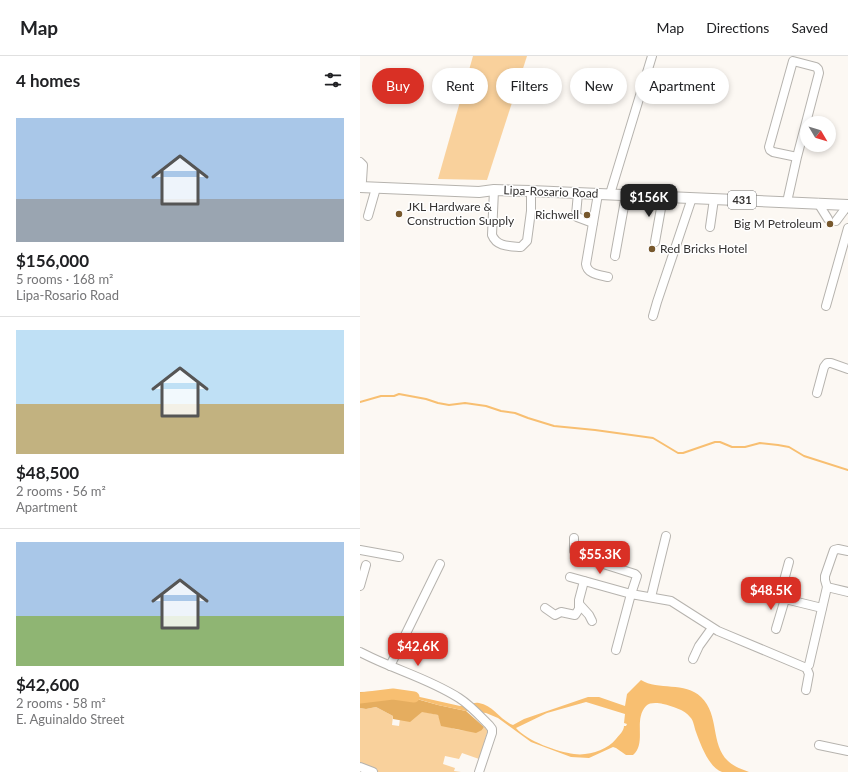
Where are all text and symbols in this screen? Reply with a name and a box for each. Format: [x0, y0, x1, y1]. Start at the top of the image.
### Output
text: Map [20, 16, 58, 39]
text: Map [657, 19, 684, 36]
text: Directions [706, 19, 769, 36]
text: Saved [791, 19, 828, 36]
chip: Buy [372, 68, 424, 104]
chip: Rent [432, 68, 488, 104]
chip: Filters [496, 68, 562, 104]
chip: New [570, 68, 627, 104]
chip: Apartment [635, 68, 729, 104]
icon: filters [322, 69, 344, 91]
text: 4 homes [16, 70, 80, 91]
north arrow [800, 116, 836, 152]
map controls [800, 116, 836, 152]
icon: home [144, 144, 216, 216]
street label: Lipa-Rosario Road [503, 182, 599, 201]
pin: $156K [621, 184, 677, 218]
text: $156K [629, 189, 669, 205]
road number: 431 [728, 191, 756, 209]
place label: JKL Hardware & Construction Supply [407, 199, 515, 228]
place label: Richwell [535, 207, 579, 222]
marker: JKL Hardware & Construction Supply [394, 209, 404, 219]
marker: Richwell [582, 210, 592, 220]
place label: Big M Petroleum [734, 216, 822, 231]
marker: Big M Petroleum [825, 219, 835, 229]
place label: Red Bricks Hotel [660, 241, 747, 256]
marker: Red Bricks Hotel [647, 244, 657, 254]
text: $156,000 [16, 250, 89, 271]
text: 5 rooms · 168 m² [16, 271, 113, 287]
text: Lipa-Rosario Road [16, 287, 119, 303]
icon: home [144, 356, 216, 428]
text: $48,500 [16, 462, 79, 483]
text: 2 rooms · 56 m² [16, 483, 106, 499]
text: Apartment [16, 499, 77, 515]
pin: $55.3K [567, 541, 633, 575]
text: $55.3K [579, 546, 621, 562]
icon: home [144, 568, 216, 640]
pin: $48.5K [738, 577, 804, 611]
text: $48.5K [750, 582, 792, 598]
pin: $42.6K [385, 633, 451, 667]
text: $42.6K [397, 638, 439, 654]
text: $42,600 [16, 674, 79, 695]
text: 2 rooms · 58 m² [16, 695, 106, 711]
text: E. Aguinaldo Street [16, 711, 124, 727]

